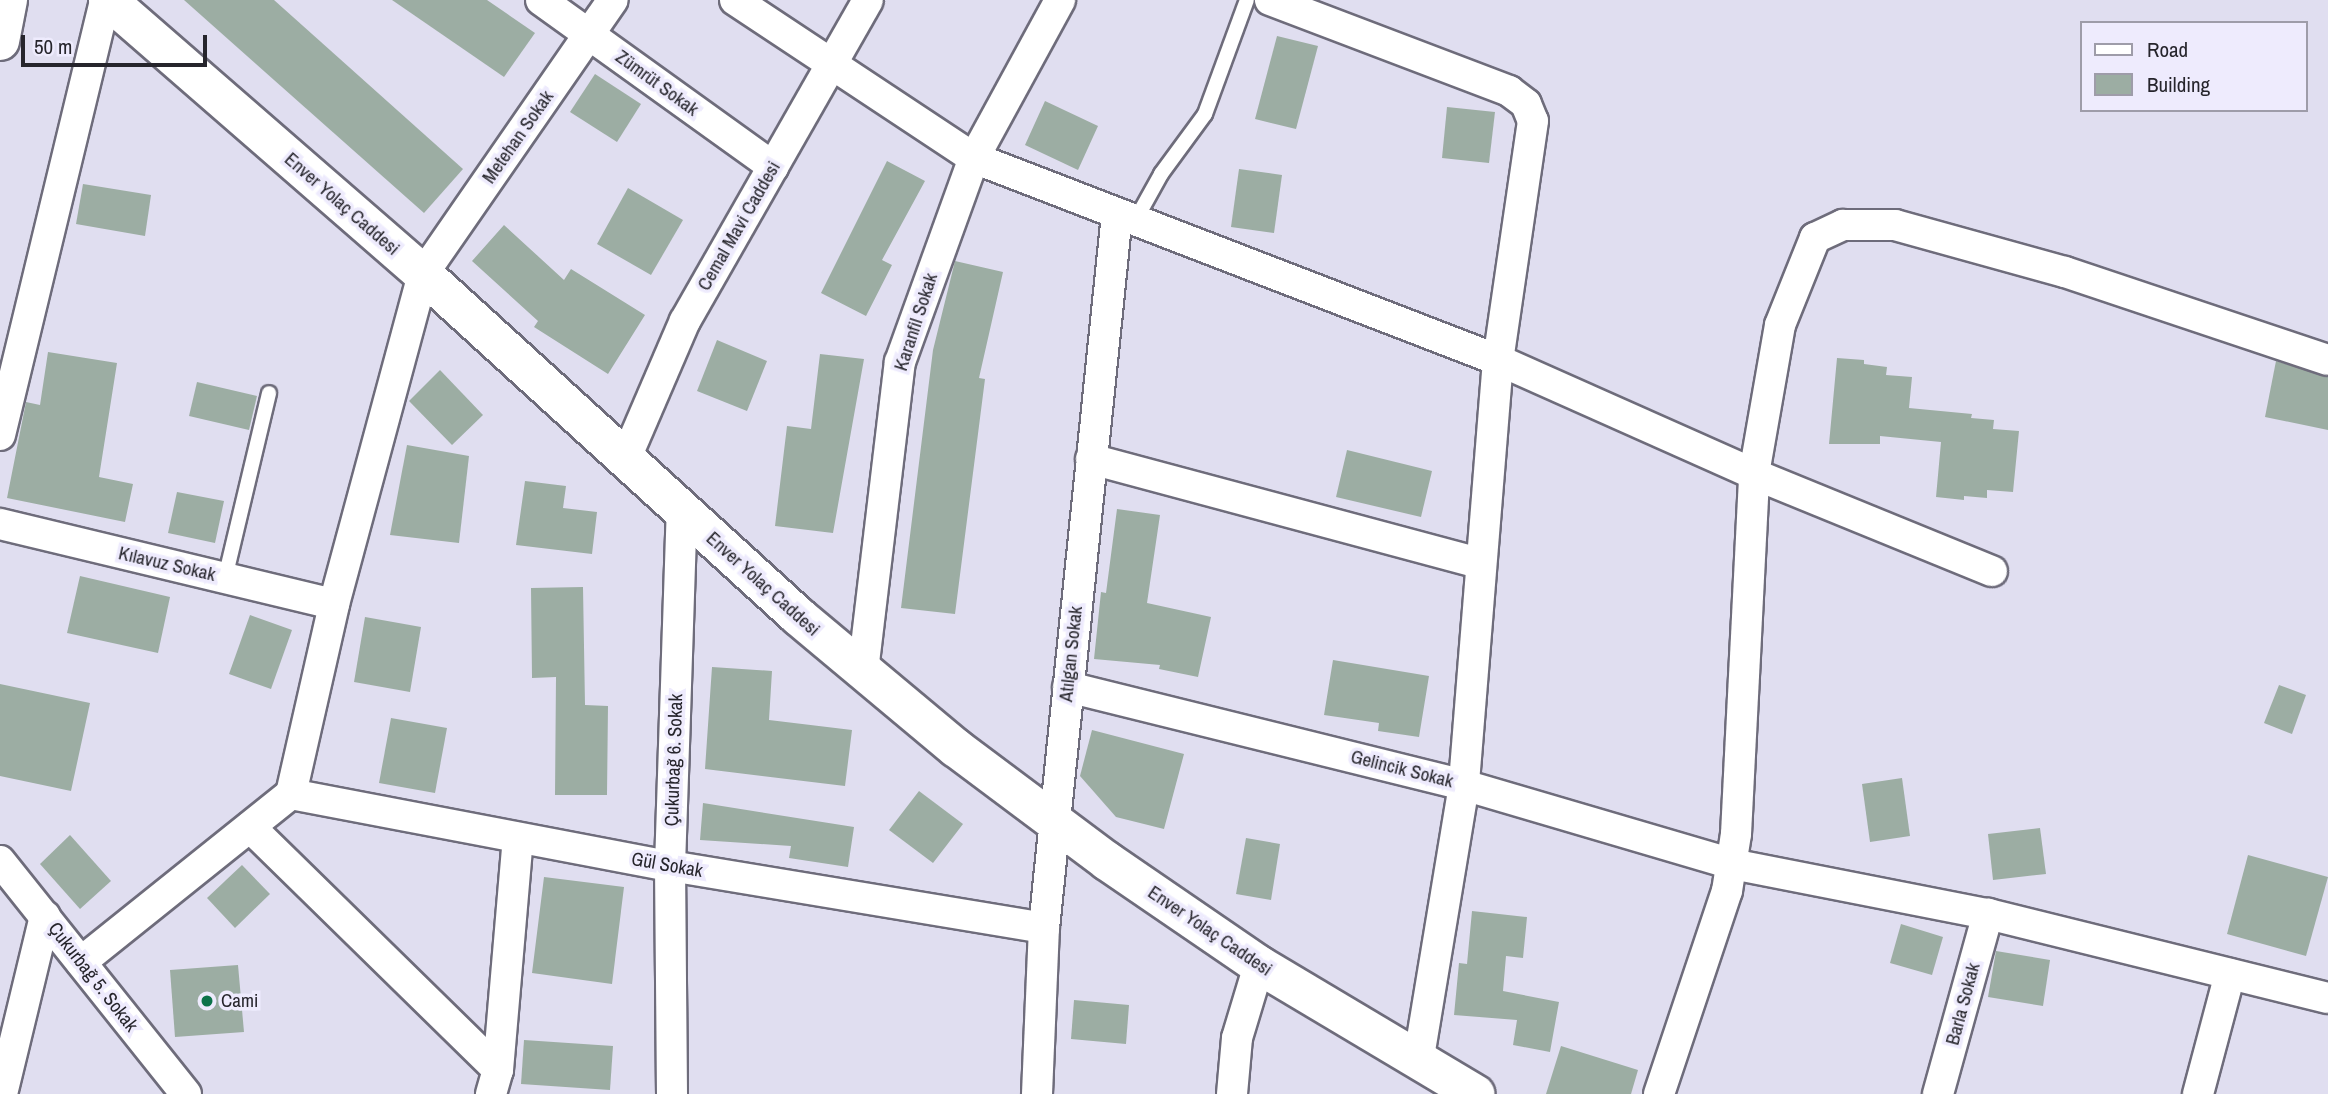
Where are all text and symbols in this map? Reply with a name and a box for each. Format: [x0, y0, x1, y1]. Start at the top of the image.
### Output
scale bar [24, 21, 210, 65]
legend [2080, 21, 2307, 112]
text: 50 m [34, 32, 72, 61]
text: Road [2147, 35, 2188, 64]
street label: Zümrüt Sokak [611, 45, 703, 121]
text: Building [2147, 70, 2210, 99]
street label: Metehan Sokak [478, 86, 558, 188]
street label: Enver Yolaç Caddesi [280, 148, 404, 260]
street label: Cemal Mavi Caddesi [693, 157, 785, 295]
street label: Karanfil Sokak [890, 270, 942, 374]
street label: Enver Yolaç Caddesi [701, 527, 825, 641]
street label: Kılavuz Sokak [116, 542, 218, 586]
street label: Atılgan Sokak [1055, 605, 1087, 703]
street label: Çukurbağ 6. Sokak [660, 693, 688, 827]
street label: Gelincik Sokak [1348, 745, 1456, 793]
street label: Gül Sokak [630, 848, 704, 882]
street label: Enver Yolaç Caddesi [1143, 881, 1277, 981]
street label: Çukurbağ 5. Sokak [43, 918, 143, 1036]
street label: Barla Sokak [1941, 960, 1985, 1048]
place label: Cami [221, 990, 258, 1012]
marker: Cami [199, 993, 215, 1009]

